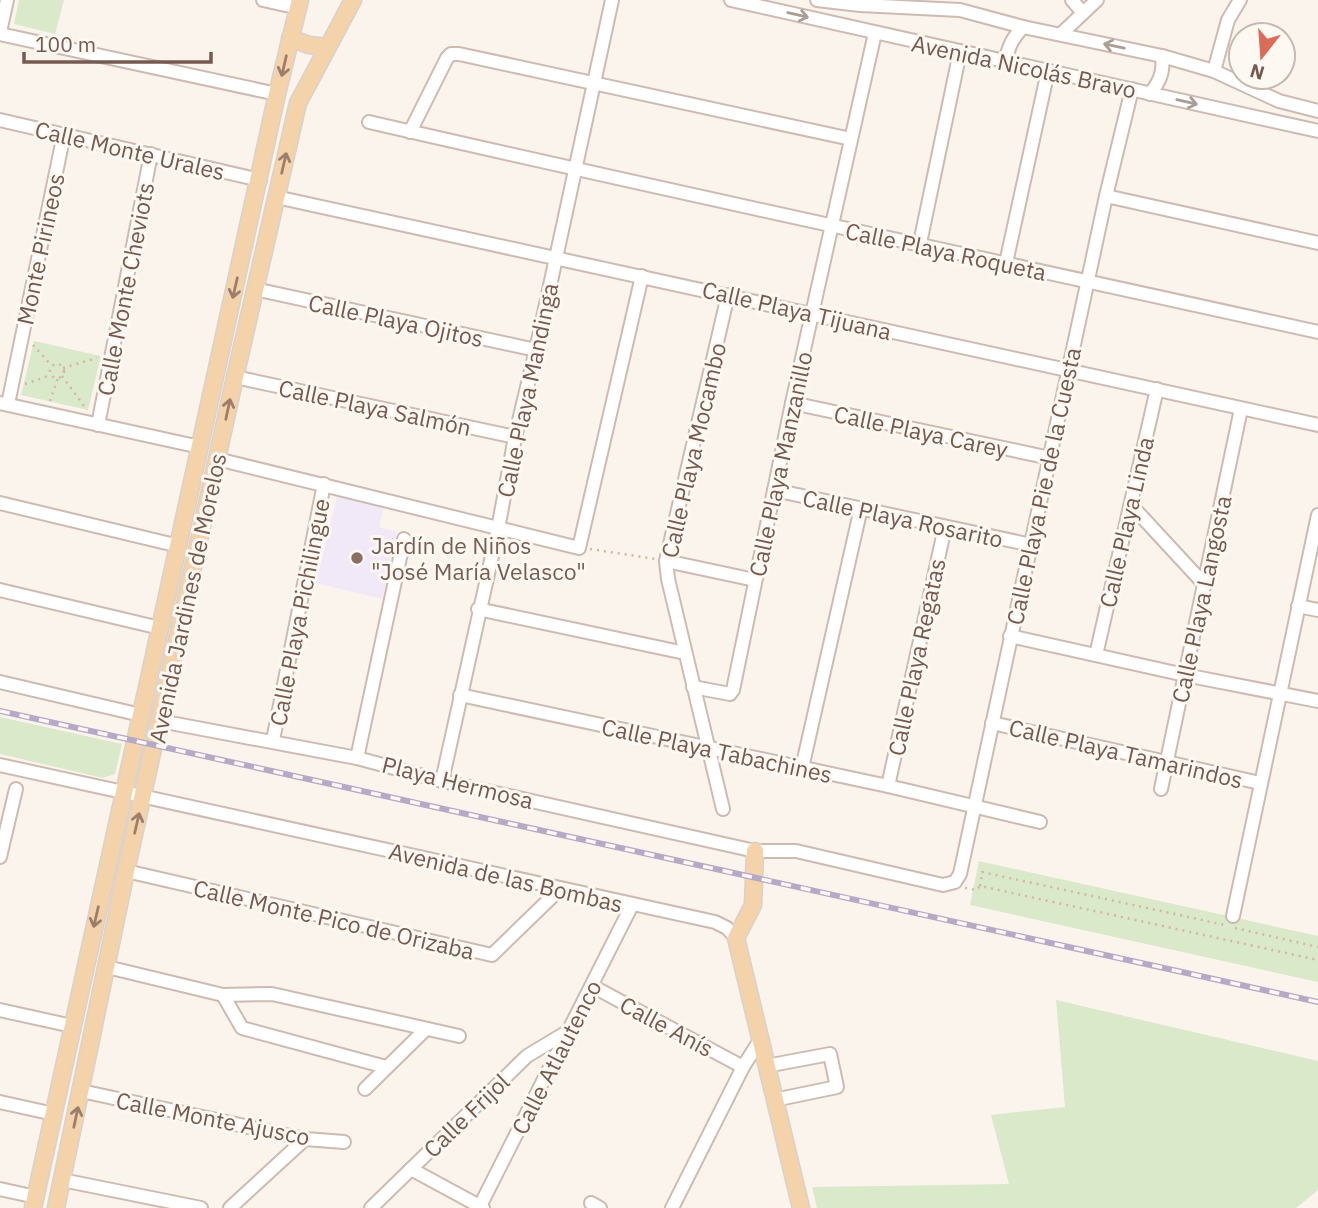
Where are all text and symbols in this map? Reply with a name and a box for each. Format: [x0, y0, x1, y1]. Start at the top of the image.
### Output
one-way arrow [786, 9, 809, 22]
scale bar [24, 21, 212, 65]
north arrow [1227, 21, 1297, 91]
street label: Avenida Nicolás Bravo [909, 28, 1139, 104]
text: 100 m [35, 30, 96, 58]
one-way arrow [1103, 38, 1126, 52]
one-way arrow [276, 54, 290, 77]
text: N [1247, 59, 1267, 86]
one-way arrow [1175, 95, 1198, 109]
street label: Calle Monte Urales [32, 114, 228, 186]
one-way arrow [278, 153, 291, 175]
street label: Monte Pirineos [9, 170, 71, 328]
street label: Calle Monte Cheviots [90, 180, 160, 398]
street label: Calle Playa Roqueta [843, 215, 1049, 287]
street label: Calle Playa Tijuana [699, 274, 895, 346]
one-way arrow [228, 277, 241, 299]
street label: Calle Playa Mandinga [490, 280, 564, 500]
street label: Calle Playa Ojitos [306, 287, 486, 353]
street label: Calle Playa Mocambo [654, 339, 732, 561]
street label: Calle Playa Pie de la Cuesta [999, 345, 1087, 627]
street label: Calle Playa Manzanillo [741, 349, 819, 579]
street label: Calle Playa Salmón [276, 372, 474, 442]
one-way arrow [221, 398, 235, 421]
street label: Calle Playa Carey [831, 398, 1011, 464]
street label: Calle Playa Linda [1092, 434, 1160, 610]
street label: Avenida Jardines de Morelos [142, 450, 232, 746]
street label: Calle Playa Rosarito [800, 482, 1006, 554]
street label: Calle Playa Langosta [1164, 493, 1238, 705]
street label: Calle Playa Pichilingue [262, 496, 336, 728]
place label: Jardín de Niños "José María Velasco" [371, 530, 586, 586]
marker: Jardín de Niños "José María Velasco" [349, 550, 365, 566]
street label: Calle Playa Regatas [880, 555, 952, 759]
street label: Calle Playa Tabachines [599, 711, 835, 789]
street label: Calle Playa Tamarindos [1006, 711, 1246, 795]
street label: Playa Hermosa [379, 749, 537, 815]
one-way arrow [131, 812, 145, 835]
street label: Avenida de las Bombas [386, 835, 626, 919]
street label: Calle Monte Pico de Orizaba [191, 872, 477, 966]
one-way arrow [89, 905, 103, 928]
street label: Calle Atlautenco [504, 975, 608, 1139]
street label: Calle Anís [615, 989, 719, 1063]
street label: Calle Frijol [417, 1067, 515, 1163]
street label: Calle Monte Ajusco [114, 1085, 312, 1151]
one-way arrow [69, 1106, 83, 1129]

